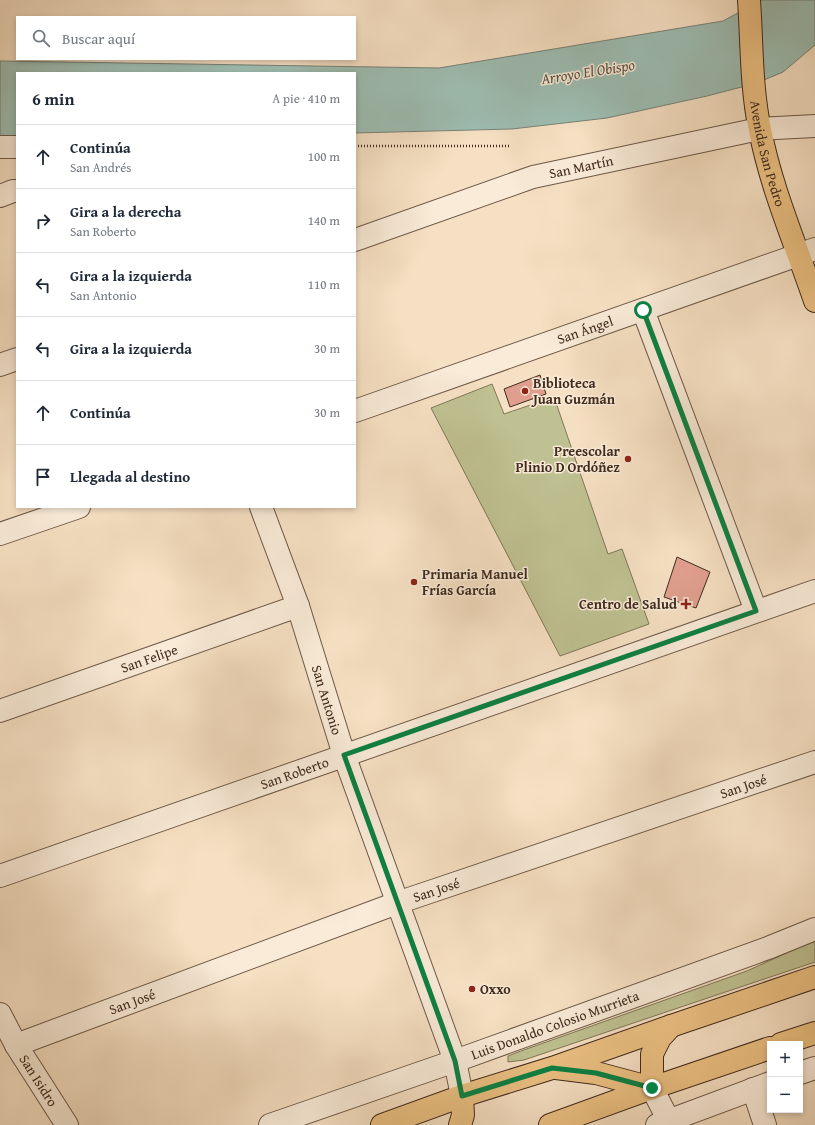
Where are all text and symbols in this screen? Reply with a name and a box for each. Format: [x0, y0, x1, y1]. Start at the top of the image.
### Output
search box [16, 16, 356, 60]
icon: search [30, 27, 52, 49]
text: Buscar aquí [62, 28, 135, 49]
water label: Arroyo El Obispo [539, 54, 637, 89]
text: 6 min [32, 86, 74, 111]
text: A pie · 410 m [272, 89, 340, 108]
street label: Avenida San Pedro [745, 99, 790, 209]
text: Continúa [70, 137, 131, 158]
icon: ahead [32, 146, 54, 168]
text: 100 m [308, 147, 340, 166]
street label: San Martín [547, 150, 615, 183]
text: San Andrés [70, 158, 131, 177]
text: Gira a la derecha [70, 201, 181, 222]
icon: right [32, 210, 54, 232]
text: 140 m [308, 211, 340, 230]
text: San Roberto [70, 222, 136, 241]
text: Gira a la izquierda [70, 265, 192, 286]
icon: left [32, 274, 54, 296]
text: 110 m [308, 275, 340, 294]
text: San Antonio [70, 286, 137, 305]
route start [634, 301, 652, 319]
street label: San Ángel [554, 311, 616, 349]
icon: left [32, 338, 54, 360]
text: Gira a la izquierda [70, 338, 192, 359]
text: 30 m [314, 339, 340, 358]
place label: Biblioteca Juan Guzmán [531, 373, 616, 409]
marker: Biblioteca Juan Guzmán [520, 386, 530, 396]
icon: ahead [32, 402, 54, 424]
text: Continúa [70, 402, 131, 423]
text: 30 m [314, 403, 340, 422]
place label: Preescolar Plinio D Ordóñez [515, 441, 621, 477]
marker: Preescolar Plinio D Ordóñez [623, 454, 633, 464]
icon: arrive [32, 466, 54, 488]
text: Llegada al destino [70, 466, 190, 487]
place label: Primaria Manuel Frías García [422, 564, 529, 600]
marker: Primaria Manuel Frías García [409, 577, 419, 587]
place label: Centro de Salud [579, 594, 677, 614]
marker: Centro de Salud [680, 598, 692, 610]
street label: San Felipe [118, 639, 181, 678]
street label: San Antonio [307, 663, 347, 737]
street label: San Roberto [258, 752, 332, 794]
street label: San José [717, 769, 770, 803]
street label: San José [410, 872, 463, 907]
place label: Oxxo [480, 979, 511, 999]
street label: San José [106, 984, 159, 1019]
marker: Oxxo [467, 984, 477, 994]
street label: Luis Donaldo Colosio Murrieta [468, 985, 642, 1064]
map controls [767, 1041, 803, 1113]
button: + [767, 1041, 803, 1077]
street label: San Isidro [14, 1050, 63, 1111]
button: − [767, 1077, 803, 1113]
route end [643, 1079, 661, 1097]

